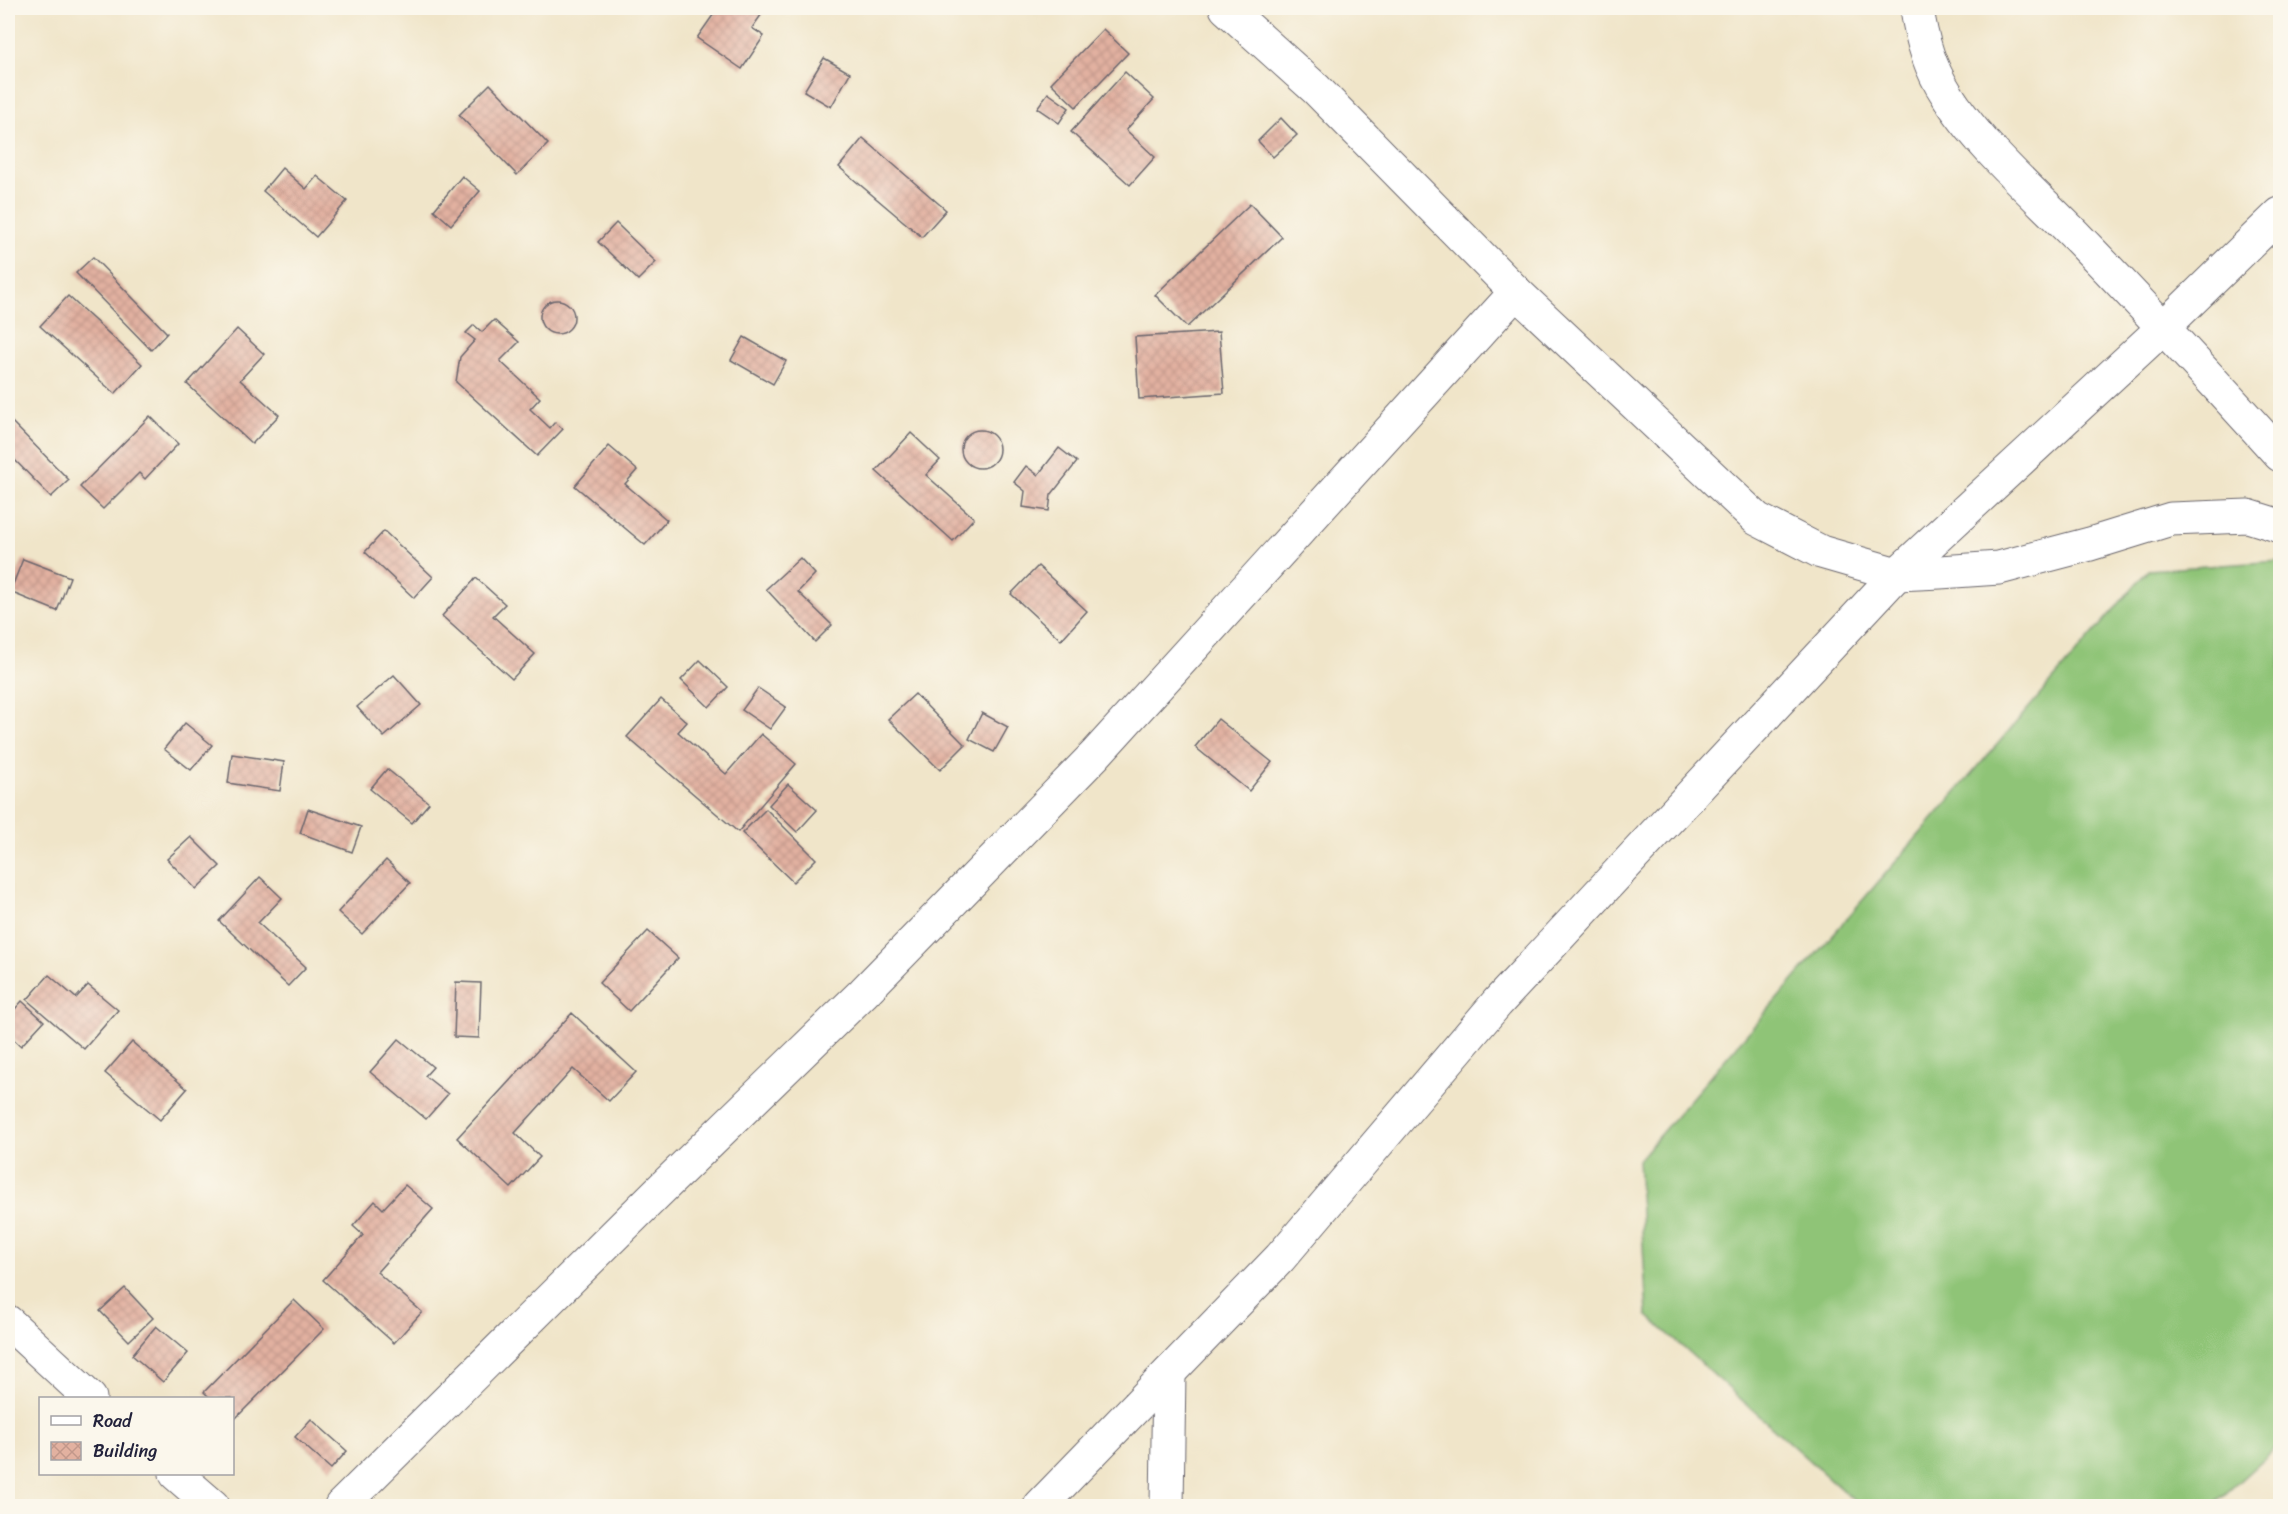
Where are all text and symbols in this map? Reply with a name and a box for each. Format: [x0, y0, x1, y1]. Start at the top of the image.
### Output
legend [39, 1397, 234, 1475]
text: Road [93, 1405, 133, 1437]
text: Building [93, 1435, 157, 1467]

